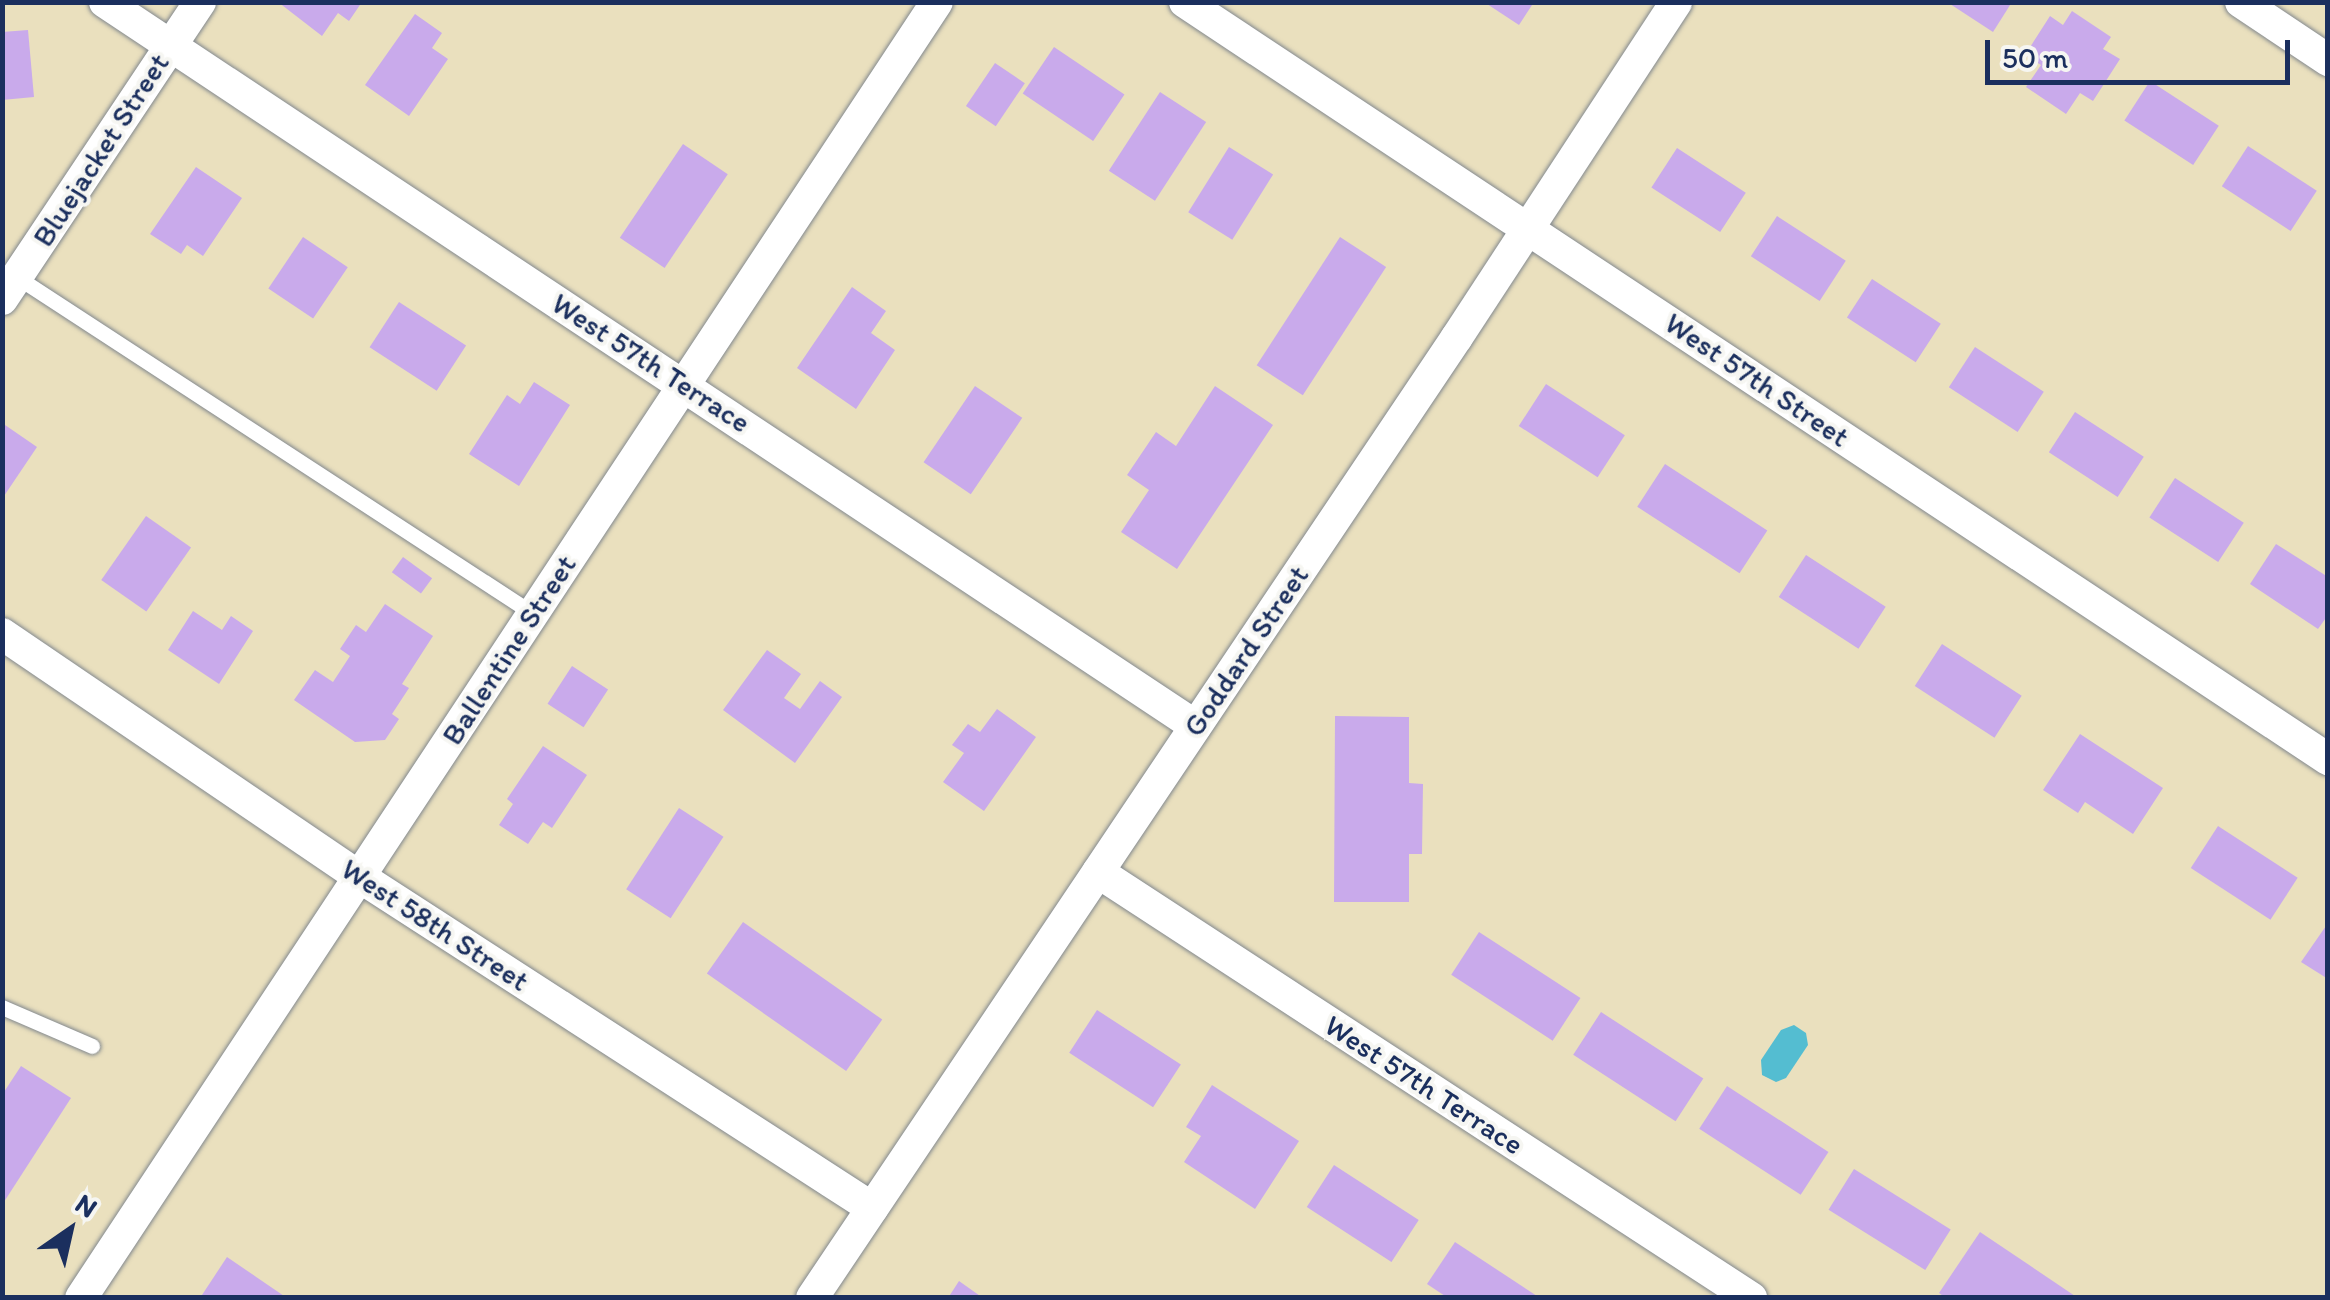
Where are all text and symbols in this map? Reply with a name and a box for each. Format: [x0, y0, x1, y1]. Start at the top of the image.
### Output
scale bar [1990, 20, 2295, 82]
text: 50 m [2002, 39, 2068, 76]
street label: Bluejacket Street [25, 47, 177, 253]
street label: West 57th Terrace [545, 286, 757, 440]
street label: West 57th Street [1658, 305, 1856, 455]
street label: Ballentine Street [434, 549, 584, 751]
street label: Goddard Street [1176, 559, 1316, 743]
street label: West 58th Street [335, 851, 535, 999]
street label: West 57th Terrace [1318, 1008, 1530, 1162]
north arrow [20, 1180, 120, 1280]
text: N [69, 1186, 104, 1225]

